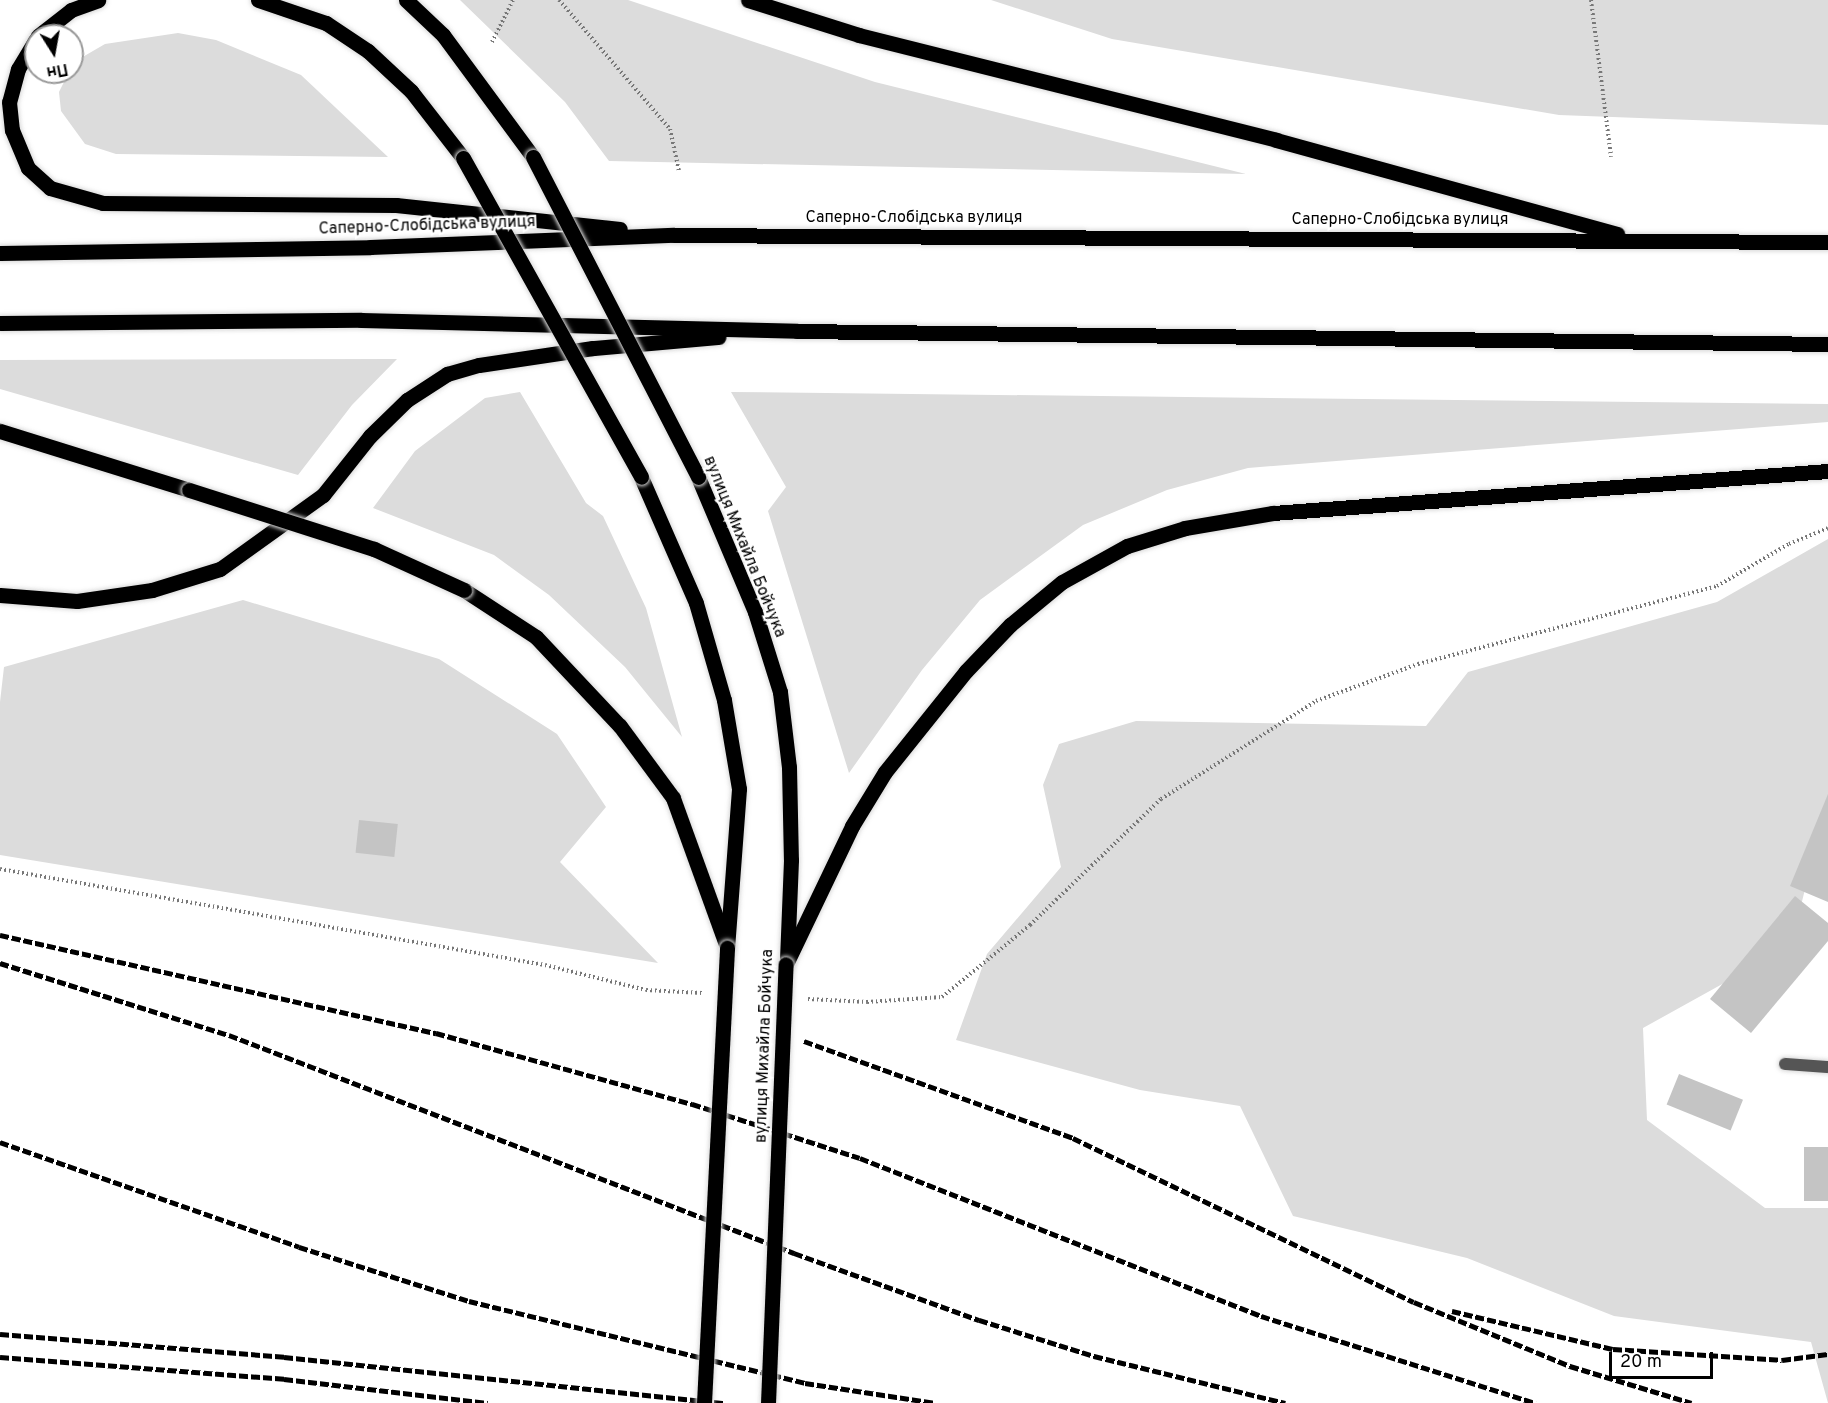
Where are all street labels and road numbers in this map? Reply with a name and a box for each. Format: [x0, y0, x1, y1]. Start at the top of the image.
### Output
street label: Саперно-Слобідська вулиця [806, 208, 1022, 228]
street label: Саперно-Слобідська вулиця [1292, 210, 1508, 230]
street label: Саперно-Слобідська вулиця [318, 213, 536, 239]
street label: вулиця Михайла Бойчука [699, 453, 789, 641]
street label: вулиця Михайла Бойчука [752, 949, 778, 1143]

